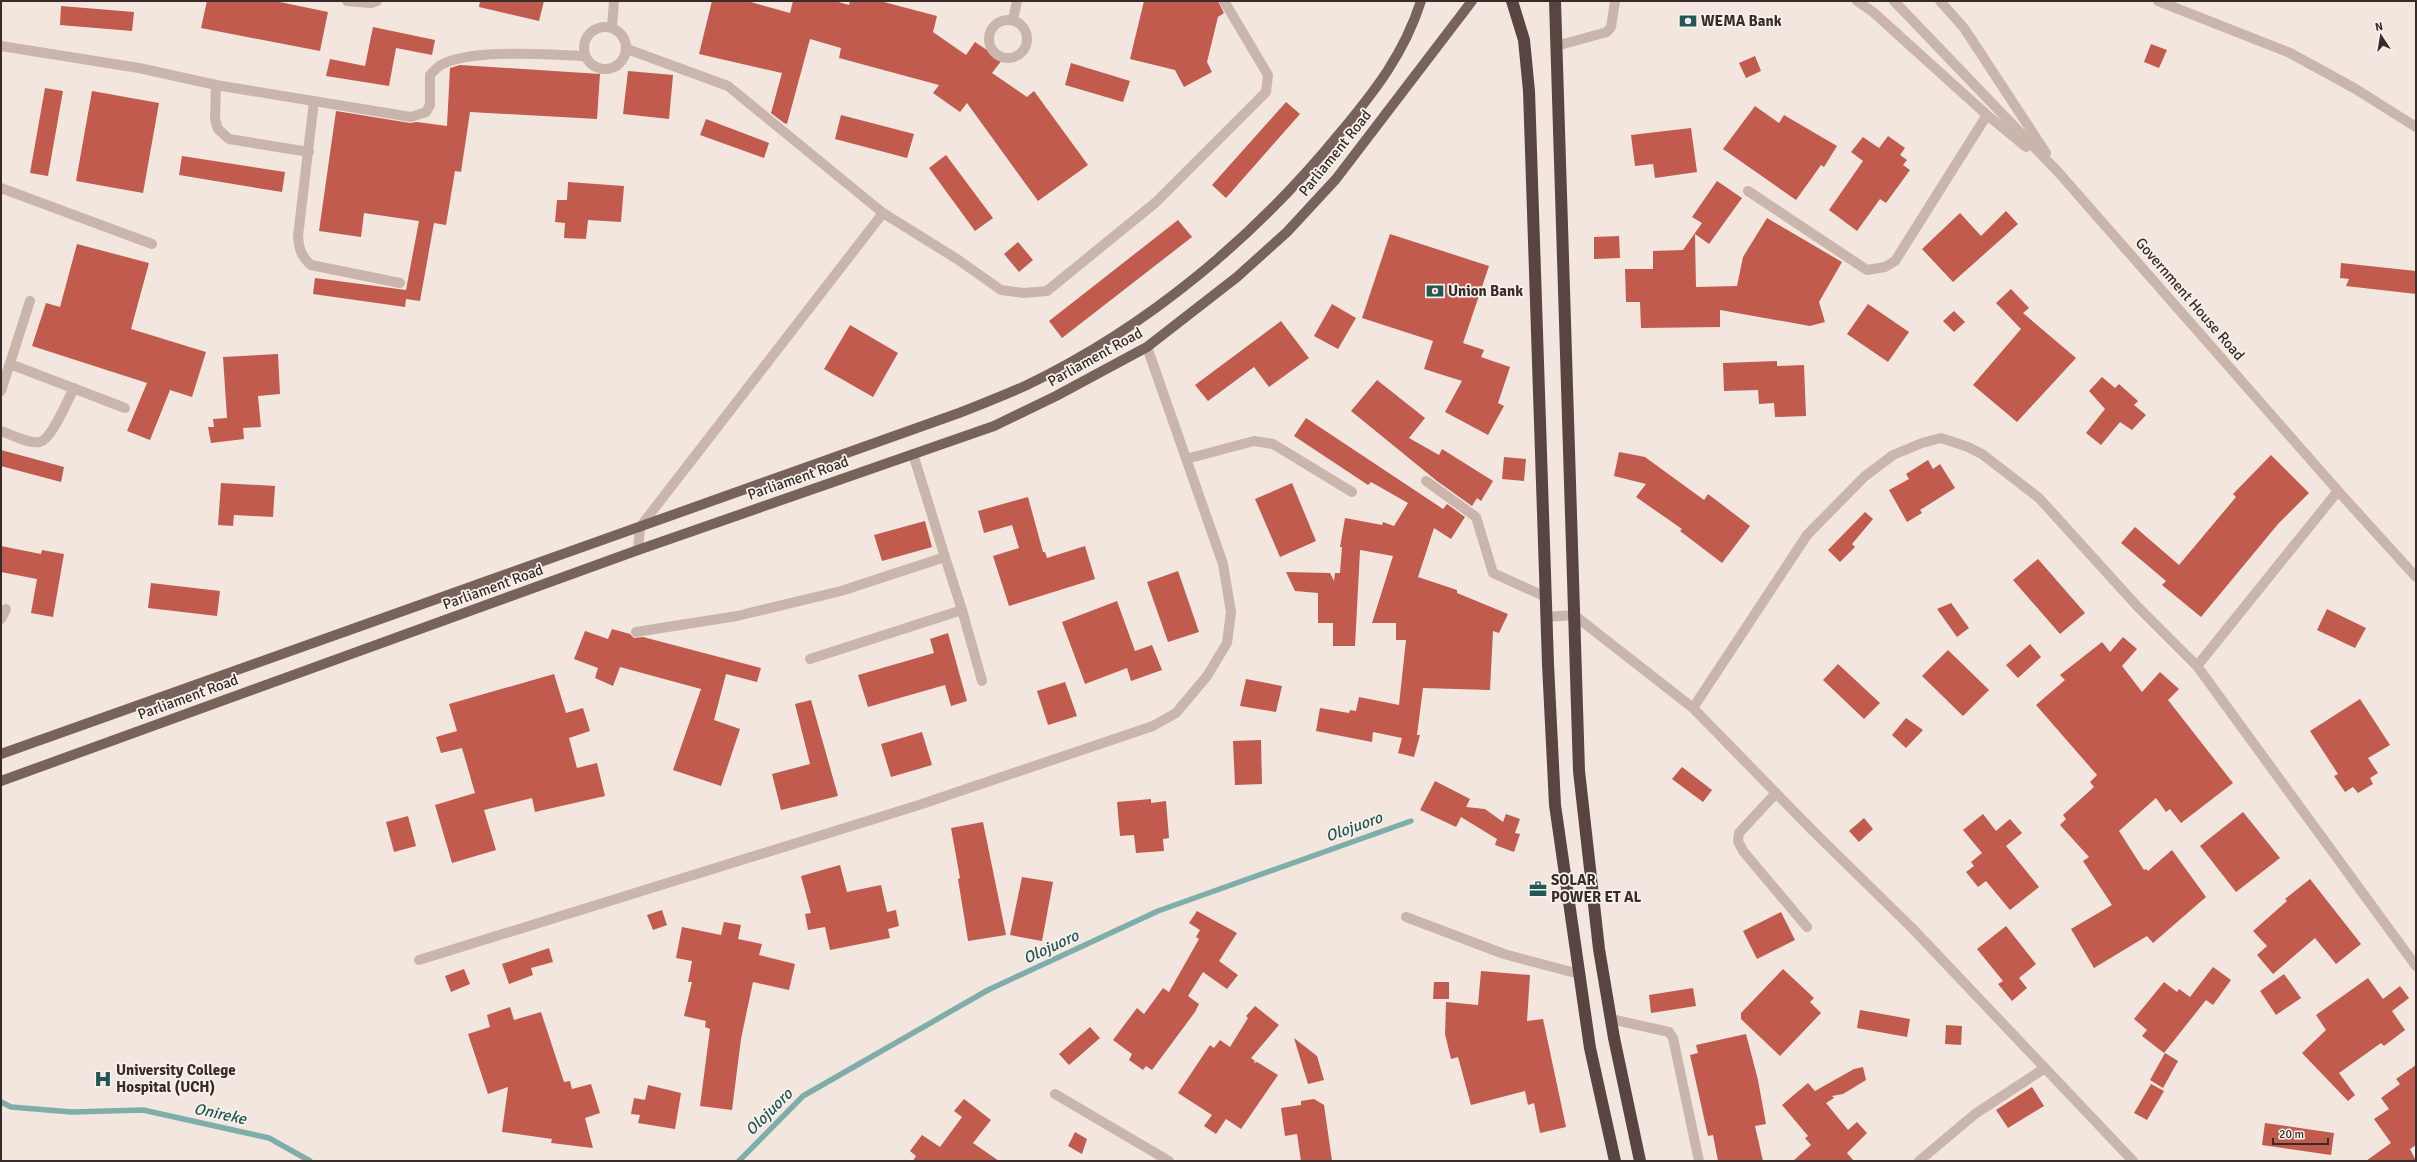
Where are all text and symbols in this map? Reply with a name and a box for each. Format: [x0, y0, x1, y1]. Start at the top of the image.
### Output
bank icon: WEMA Bank [1678, 11, 1698, 31]
place label: WEMA Bank [1701, 12, 1782, 30]
north arrow [2361, 16, 2401, 56]
text: N [2374, 20, 2384, 34]
street label: Parliament Road [1295, 106, 1375, 200]
street label: Government House Road [2132, 234, 2248, 364]
bank icon: Union Bank [1425, 281, 1445, 301]
place label: Union Bank [1448, 282, 1523, 300]
street label: Parliament Road [1044, 324, 1146, 390]
street label: Parliament Road [745, 452, 851, 504]
street label: Parliament Road [440, 560, 546, 614]
street label: Parliament Road [135, 670, 241, 724]
water label: Olojuoro [1323, 807, 1386, 846]
place label: SOLAR POWER ET AL [1551, 871, 1642, 906]
office icon: SOLAR POWER ET AL [1528, 879, 1548, 899]
water label: Olojuoro [1020, 925, 1082, 968]
place label: University College Hospital (UCH) [116, 1061, 236, 1096]
hospital icon: University College Hospital (UCH) [93, 1069, 113, 1089]
water label: Olojuoro [741, 1084, 797, 1140]
water label: Onireke [192, 1099, 249, 1129]
scale bar [2273, 1120, 2328, 1146]
text: 20 m [2279, 1127, 2304, 1142]

